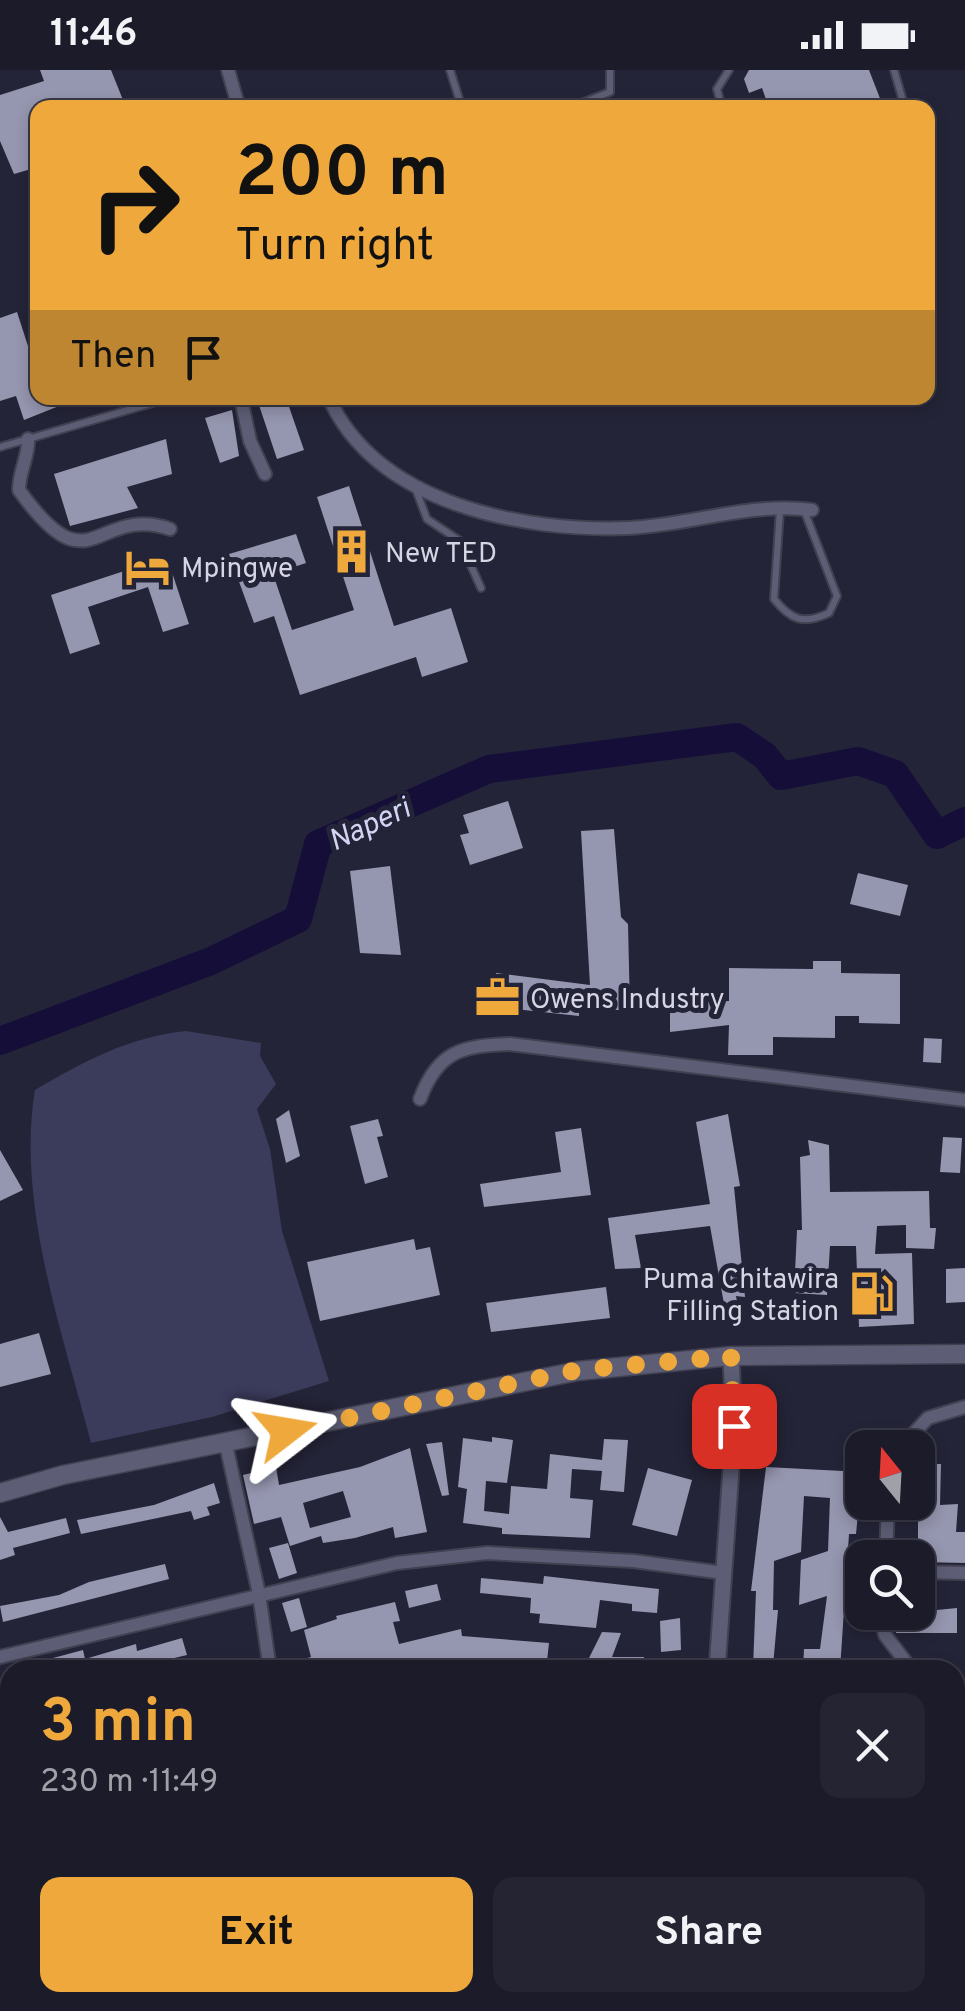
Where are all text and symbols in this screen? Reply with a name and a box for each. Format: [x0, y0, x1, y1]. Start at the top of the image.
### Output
text: 11:46 [50, 11, 137, 60]
text: 200 m [235, 132, 449, 221]
icon: right [70, 140, 200, 270]
text: Turn right [235, 219, 434, 276]
icon: arrive [176, 330, 231, 385]
text: Then [70, 333, 156, 382]
building icon: New TED [328, 528, 376, 576]
place label: New TED [385, 537, 497, 573]
hotel icon: Mpingwe [124, 543, 172, 591]
place label: Mpingwe [181, 552, 293, 588]
water label: Naperi [323, 791, 418, 861]
office icon: Owens Industry [473, 974, 521, 1022]
place label: Owens Industry [530, 983, 725, 1019]
place label: Puma Chitawira Filling Station [643, 1263, 839, 1331]
fuel station icon: Puma Chitawira Filling Station [848, 1270, 896, 1318]
position arrow [234, 1379, 338, 1483]
pin [692, 1384, 777, 1469]
icon: arrive [707, 1399, 762, 1454]
north arrow [845, 1430, 935, 1520]
map controls [845, 1430, 935, 1630]
button: search [845, 1540, 935, 1630]
text: 3 min [40, 1687, 196, 1763]
button: close [820, 1693, 925, 1798]
text: 230 m · 11:49 [40, 1763, 218, 1803]
button: Exit [40, 1877, 473, 1992]
button: Share [493, 1877, 925, 1992]

